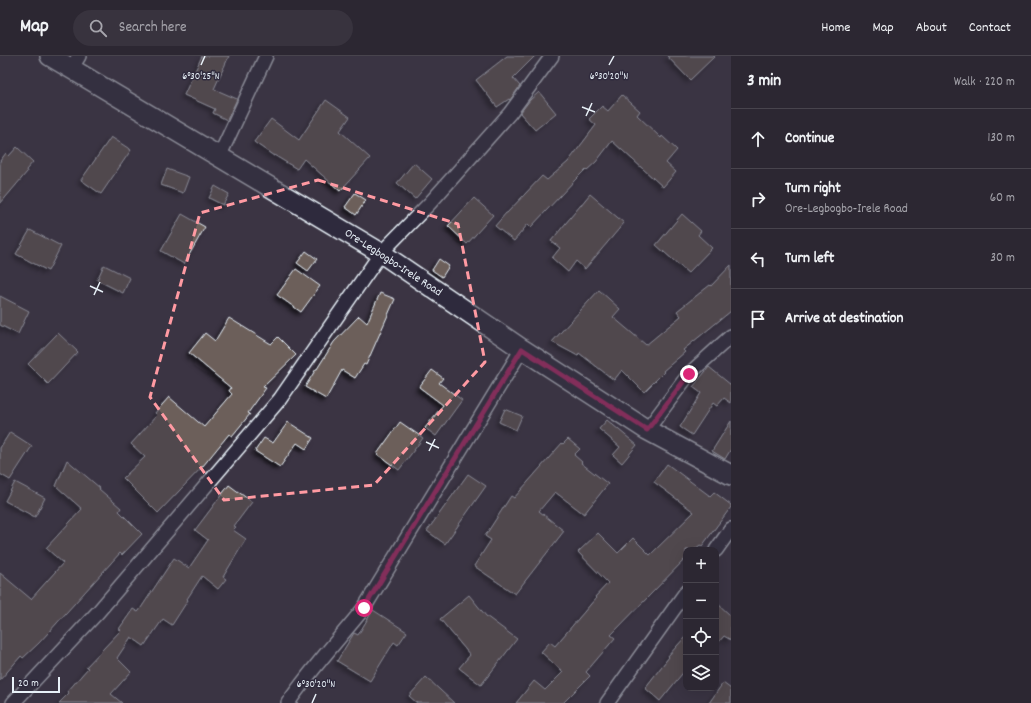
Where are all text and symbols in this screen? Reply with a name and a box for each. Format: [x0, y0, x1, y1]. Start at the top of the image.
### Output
search box [73, 10, 353, 46]
text: Map [20, 14, 49, 41]
icon: search [87, 17, 109, 39]
text: Search here [119, 17, 187, 39]
text: Home [821, 18, 850, 38]
text: Map [872, 18, 894, 38]
text: About [916, 18, 947, 38]
text: Contact [969, 18, 1011, 38]
text: 6°30'25"N [182, 70, 220, 84]
text: 6°30'20"N [590, 70, 628, 84]
text: 3 min [747, 70, 781, 94]
text: Walk · 220 m [954, 73, 1015, 92]
icon: ahead [747, 128, 769, 150]
text: Continue [785, 128, 834, 150]
text: 130 m [987, 129, 1015, 148]
text: Turn right [785, 178, 841, 200]
icon: right [747, 188, 769, 210]
text: 60 m [990, 189, 1015, 208]
text: Ore-Legbogbo-Irele Road [785, 200, 908, 219]
street label: Ore-Legbogbo-Irele Road [341, 225, 445, 301]
icon: left [747, 248, 769, 270]
text: Turn left [785, 248, 834, 270]
text: 30 m [990, 249, 1015, 268]
icon: arrive [747, 308, 769, 330]
text: Arrive at destination [785, 308, 903, 330]
route end [680, 365, 698, 383]
map controls [683, 547, 719, 691]
button: + [683, 547, 719, 583]
button: − [683, 583, 719, 619]
route start [355, 599, 373, 617]
button: locate [683, 619, 719, 655]
button: layers [683, 655, 719, 691]
scale bar [12, 675, 60, 694]
text: 20 m [18, 676, 39, 692]
text: 6°30'20"N [297, 678, 335, 692]

